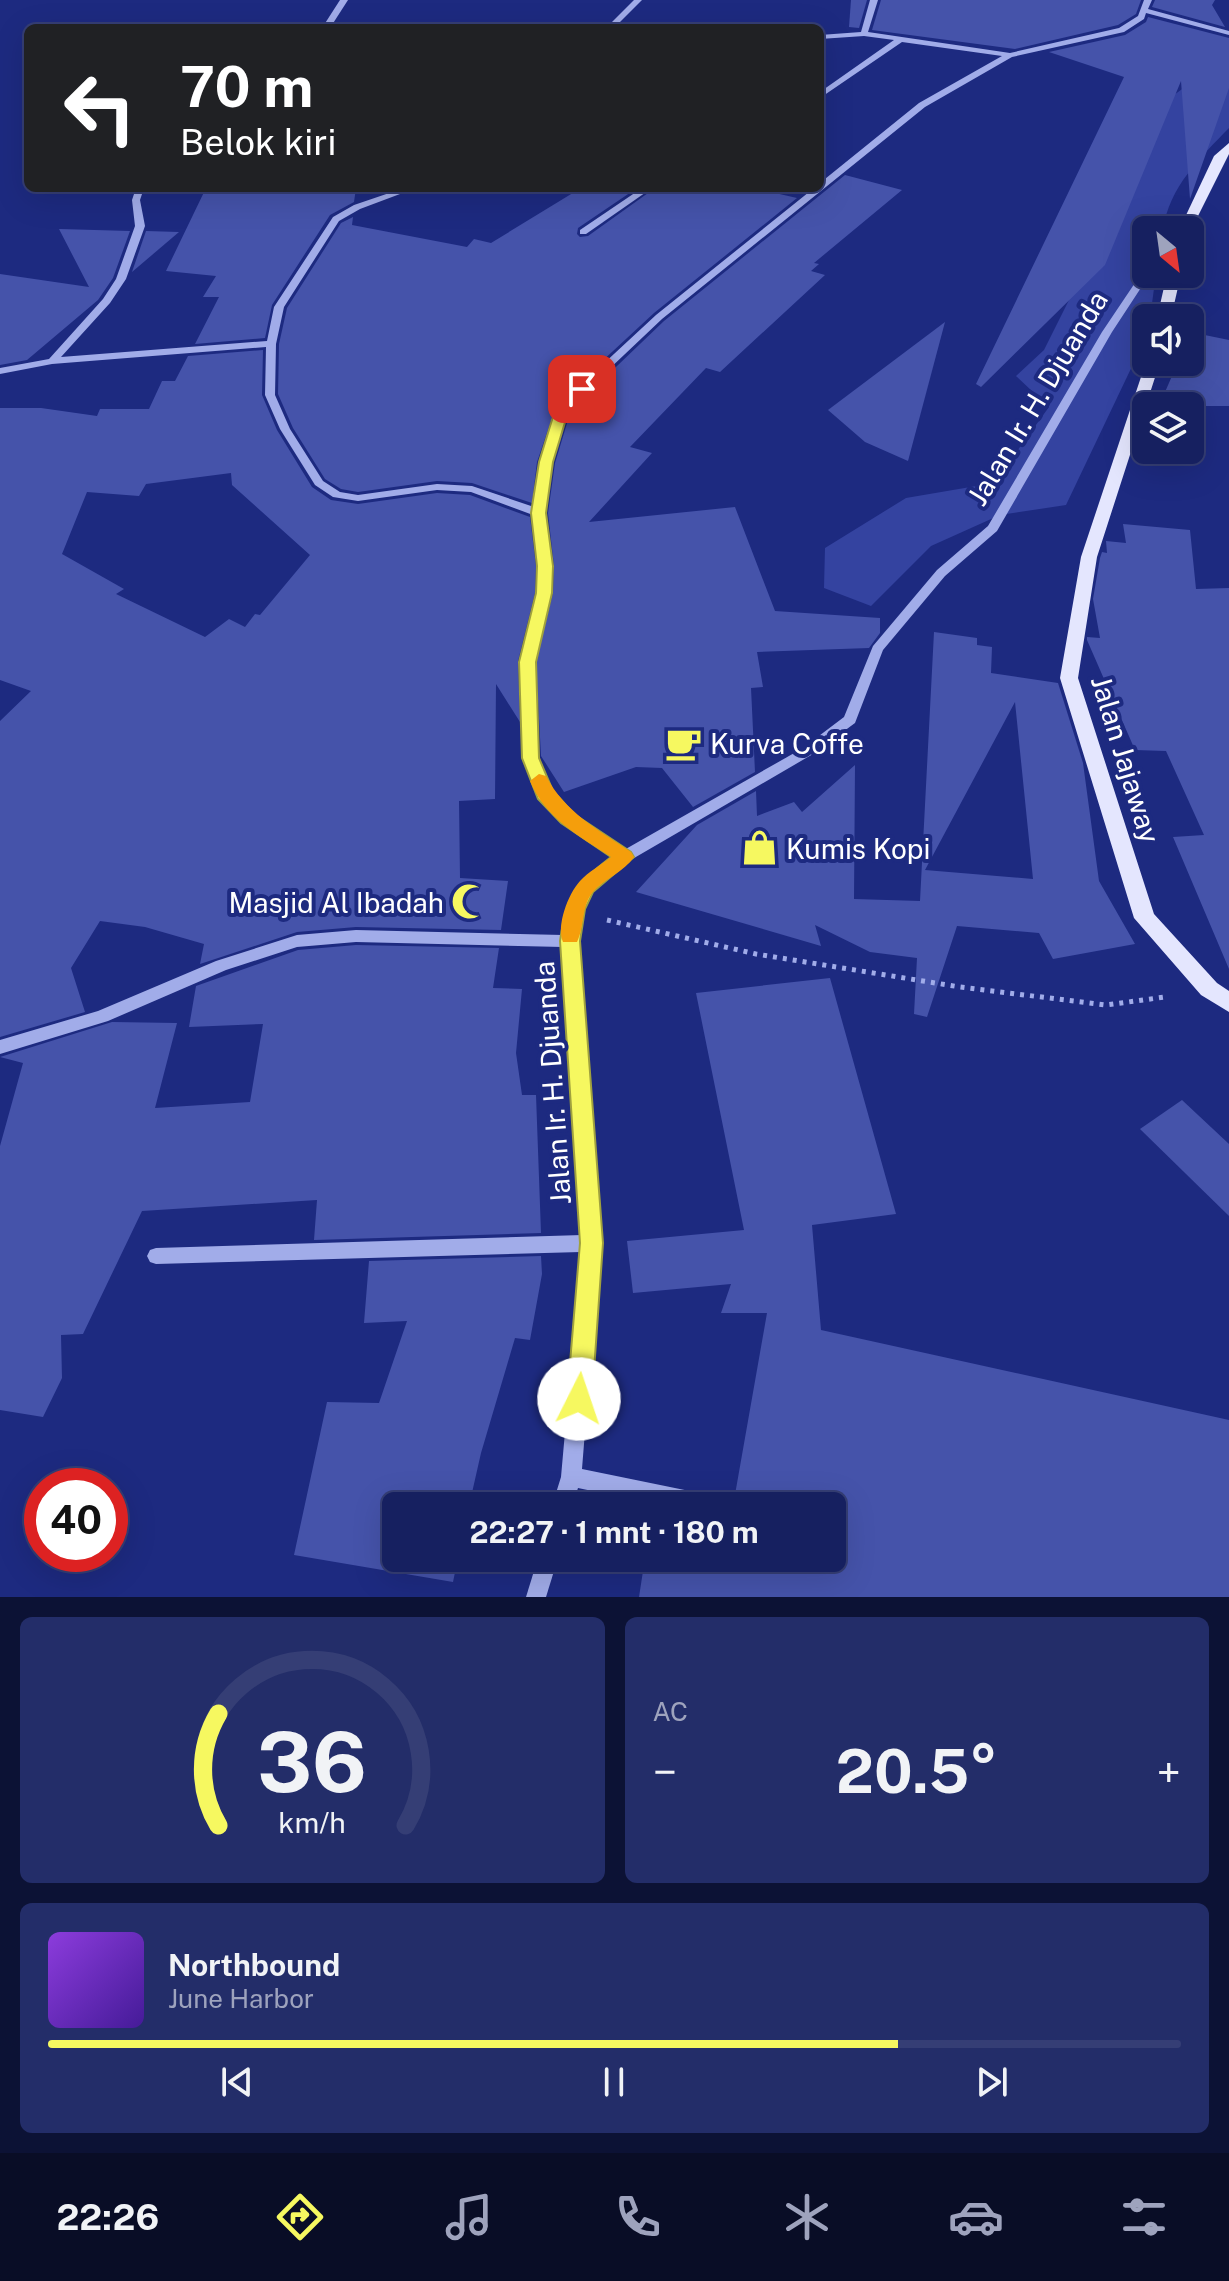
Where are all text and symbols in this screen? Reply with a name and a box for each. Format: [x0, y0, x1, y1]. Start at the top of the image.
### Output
text: 70 m [180, 54, 313, 120]
icon: left [48, 56, 152, 160]
text: Belok kiri [180, 121, 336, 163]
north arrow [1132, 216, 1204, 288]
map controls [1132, 216, 1204, 464]
street label: Jalan Ir. H. Djuanda [960, 285, 1114, 511]
button: sound [1132, 304, 1204, 376]
pin [548, 355, 616, 423]
icon: arrive [560, 367, 604, 411]
button: layers [1132, 392, 1204, 464]
street label: Jalan Jajaway [1085, 671, 1167, 847]
cafe icon: Kurva Coffe [665, 724, 703, 762]
place label: Kurva Coffe [710, 727, 864, 760]
shop icon: Kumis Kopi [741, 829, 779, 867]
place label: Kumis Kopi [786, 832, 930, 865]
mosque icon: Masjid Al Ibadah [451, 883, 489, 921]
place label: Masjid Al Ibadah [228, 886, 444, 919]
street label: Jalan Ir. H. Djuanda [527, 960, 577, 1206]
position arrow [537, 1357, 621, 1441]
speed limit sign: 40 [24, 1468, 128, 1572]
text: 22:27 · 1 mnt · 180 m [469, 1514, 759, 1550]
text: AC [653, 1696, 688, 1727]
text: 36 [257, 1713, 367, 1811]
text: 20.5° [836, 1736, 998, 1807]
text: − [653, 1746, 677, 1798]
text: + [1157, 1746, 1181, 1798]
text: km/h [279, 1806, 346, 1839]
text: Northbound [168, 1947, 340, 1983]
text: June Harbor [168, 1983, 314, 2014]
icon: previous [215, 2060, 259, 2104]
icon: pause [592, 2060, 636, 2104]
icon: next [970, 2060, 1014, 2104]
icon: directions [272, 2189, 328, 2245]
icon: music [441, 2189, 497, 2245]
icon: phone [610, 2189, 666, 2245]
icon: climate [779, 2189, 835, 2245]
icon: car [948, 2189, 1004, 2245]
icon: filters [1116, 2189, 1172, 2245]
text: 22:26 [56, 2196, 159, 2238]

